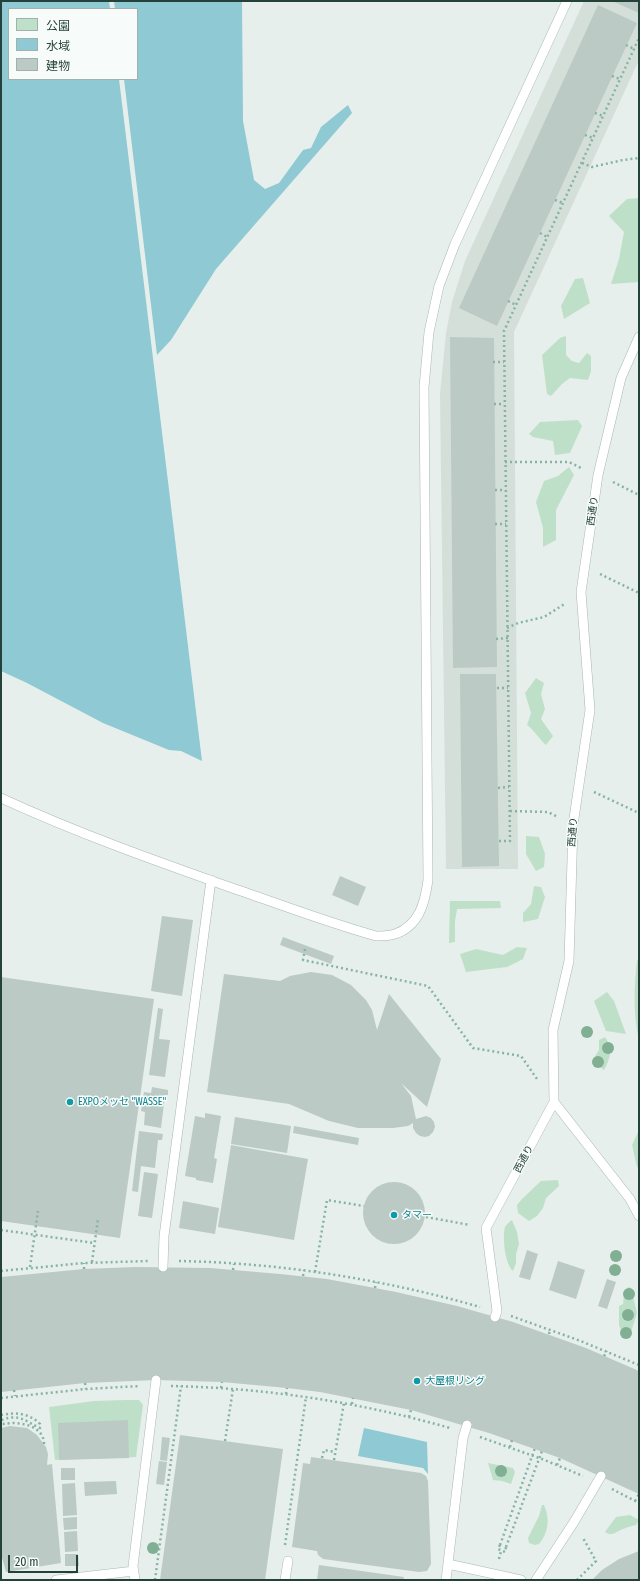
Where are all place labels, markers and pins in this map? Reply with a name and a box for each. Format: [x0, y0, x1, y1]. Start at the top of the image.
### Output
place label: EXPOメッセ "WASSE" [78, 1096, 166, 1108]
marker: EXPOメッセ "WASSE" [65, 1097, 75, 1107]
place label: タマー [402, 1209, 432, 1221]
marker: タマー [389, 1210, 399, 1220]
place label: 大屋根リング [425, 1375, 485, 1387]
marker: 大屋根リング [412, 1376, 422, 1386]

